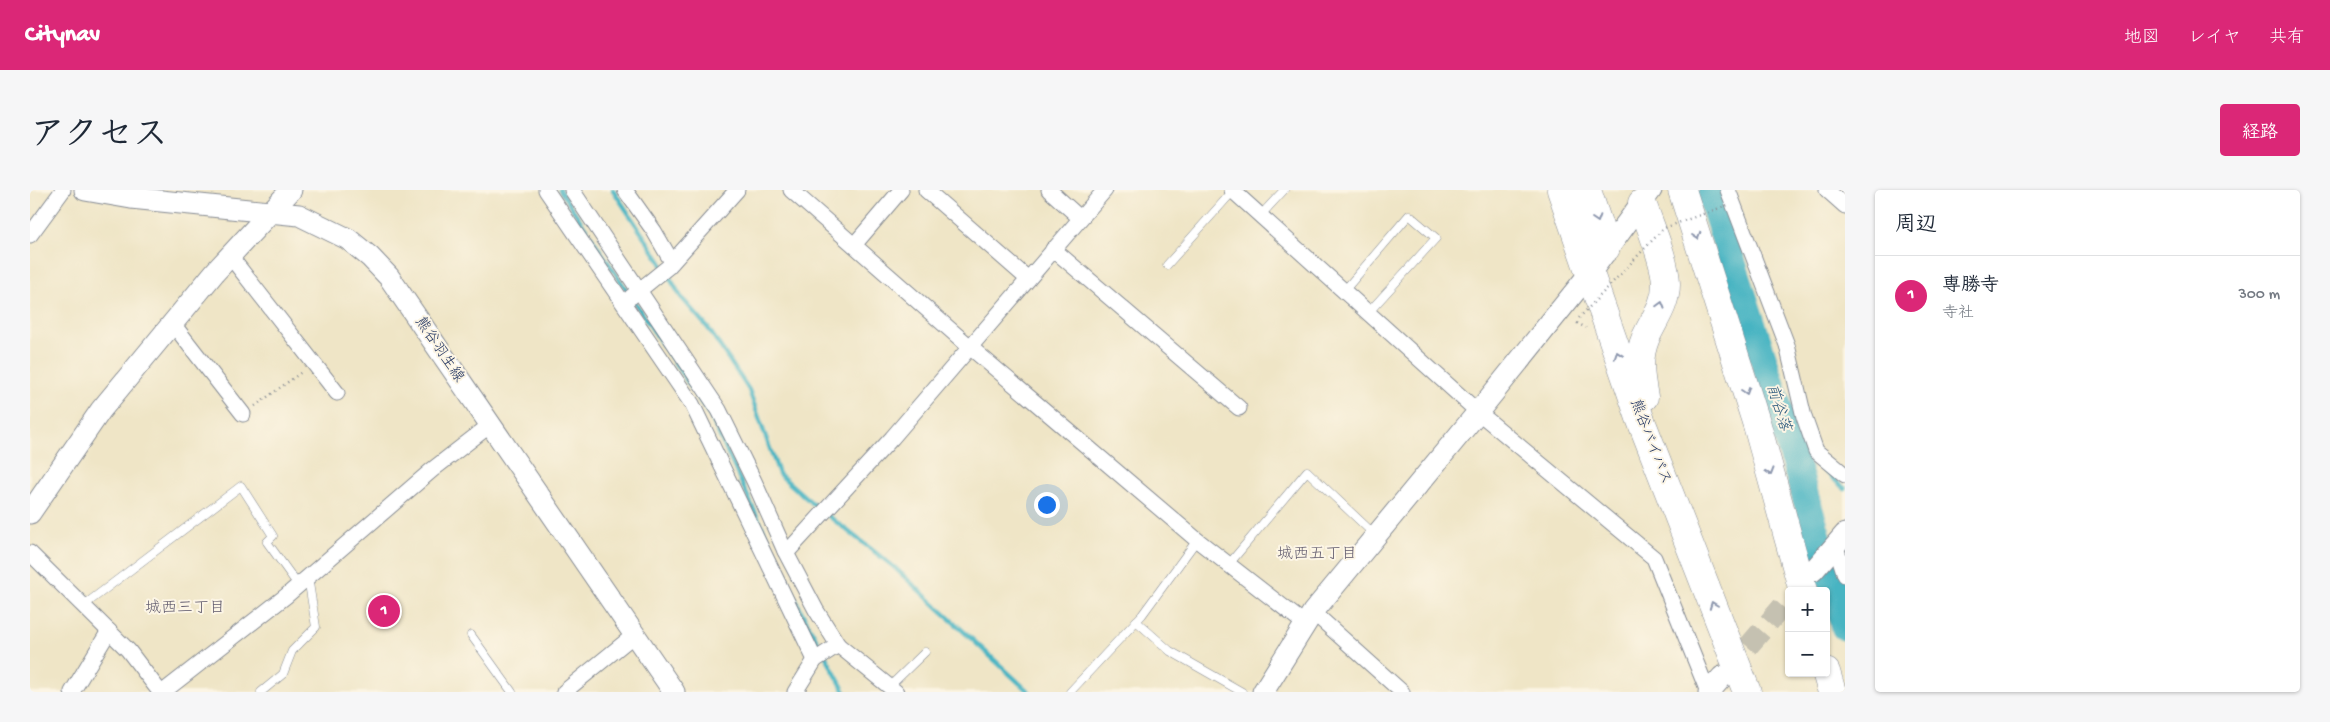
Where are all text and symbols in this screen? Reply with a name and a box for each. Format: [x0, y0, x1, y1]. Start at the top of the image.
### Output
text: Citynav [25, 21, 100, 50]
text: 地図 [2124, 28, 2160, 49]
text: レイヤ [2188, 28, 2241, 49]
text: 共有 [2269, 28, 2305, 49]
button: 経路 [2220, 104, 2300, 156]
text: アクセス [30, 117, 168, 158]
one-way arrow [1591, 214, 1601, 223]
text: 周辺 [1895, 214, 1937, 239]
one-way arrow [1691, 232, 1701, 240]
text: 専勝寺 [1942, 275, 1999, 298]
text: 1 [1908, 286, 1914, 305]
text: 300 m [2238, 286, 2280, 305]
one-way arrow [1656, 302, 1666, 310]
text: 寺社 [1942, 305, 1974, 324]
street label: 熊谷羽生線 [411, 313, 468, 386]
one-way arrow [1614, 351, 1624, 359]
water label: 前谷落 [1761, 382, 1795, 436]
one-way arrow [1741, 386, 1751, 395]
street label: 熊谷バイパス [1626, 397, 1674, 487]
one-way arrow [1765, 468, 1775, 476]
your location [1034, 492, 1060, 518]
district label: 城西五丁目 [1277, 545, 1357, 565]
map controls [1785, 587, 1830, 677]
button: + [1785, 587, 1830, 632]
pin: 1 [368, 592, 400, 630]
district label: 城西三丁目 [145, 599, 225, 619]
one-way arrow [1709, 601, 1719, 610]
button: − [1785, 632, 1830, 677]

